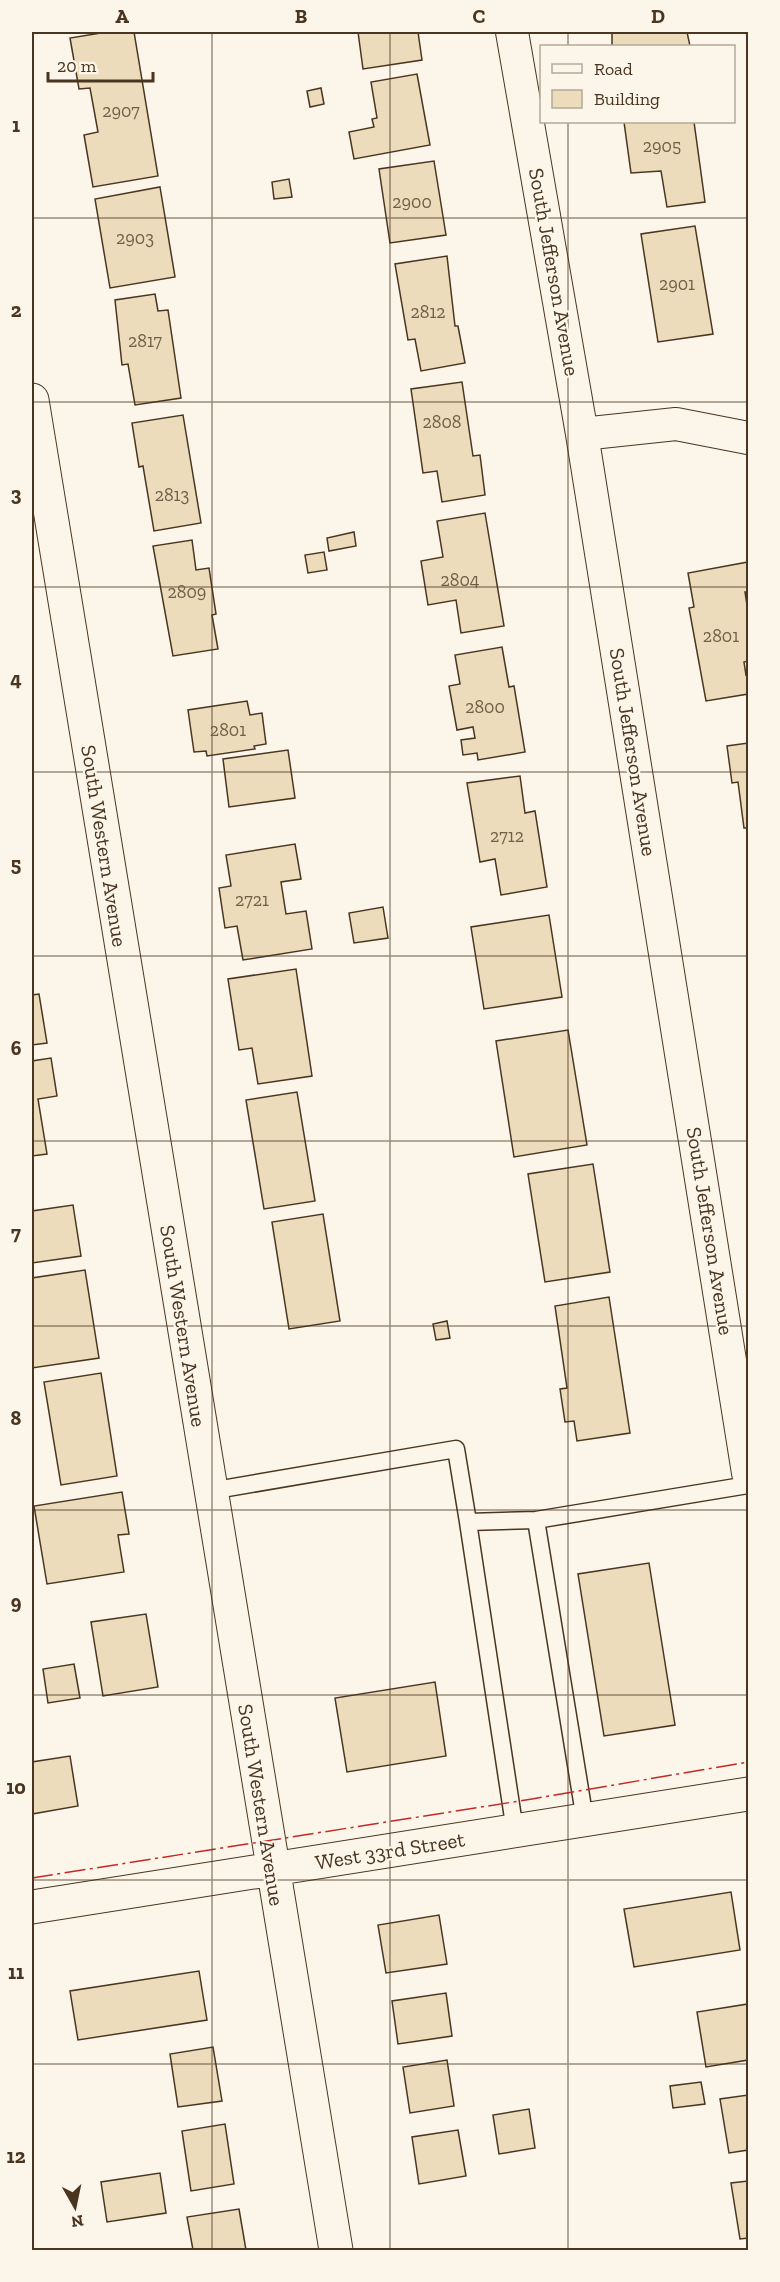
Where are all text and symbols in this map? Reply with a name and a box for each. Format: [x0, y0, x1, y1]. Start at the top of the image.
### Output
text: A [115, 4, 129, 28]
text: B [295, 4, 307, 28]
text: C [473, 4, 486, 28]
text: D [651, 4, 665, 28]
scale bar [48, 45, 153, 83]
legend [540, 45, 735, 123]
text: 20 m [57, 55, 97, 77]
text: Road [594, 58, 633, 80]
text: Building [594, 88, 660, 110]
house number: 2907 [102, 100, 140, 122]
text: 1 [12, 113, 20, 137]
house number: 2905 [643, 135, 681, 157]
street label: South Jefferson Avenue [524, 166, 585, 378]
house number: 2900 [392, 191, 432, 213]
house number: 2903 [116, 227, 154, 249]
house number: 2901 [659, 273, 695, 295]
text: 2 [11, 298, 22, 322]
house number: 2812 [410, 301, 446, 323]
house number: 2817 [128, 330, 163, 352]
house number: 2808 [422, 411, 462, 433]
text: 3 [11, 482, 22, 506]
house number: 2813 [155, 484, 190, 506]
house number: 2804 [440, 569, 480, 591]
house number: 2809 [168, 581, 206, 603]
house number: 2801 [703, 625, 739, 647]
street label: South Jefferson Avenue [605, 646, 662, 858]
text: 4 [10, 667, 22, 691]
house number: 2800 [465, 696, 505, 718]
house number: 2801 [210, 719, 246, 741]
street label: South Western Avenue [76, 743, 133, 949]
house number: 2712 [490, 825, 524, 847]
text: 5 [11, 852, 21, 876]
house number: 2721 [235, 889, 269, 911]
text: 6 [11, 1036, 22, 1060]
street label: South Jefferson Avenue [682, 1125, 739, 1337]
text: 7 [11, 1221, 21, 1245]
street label: South Western Avenue [155, 1223, 212, 1429]
text: 8 [11, 1406, 22, 1430]
text: 9 [11, 1590, 22, 1614]
street label: South Western Avenue [233, 1702, 290, 1908]
text: 10 [6, 1775, 26, 1799]
street label: West 33rd Street [313, 1826, 467, 1875]
text: 11 [8, 1960, 24, 1984]
text: 12 [7, 2144, 26, 2168]
north arrow [45, 2177, 105, 2237]
text: N [70, 2211, 85, 2232]

